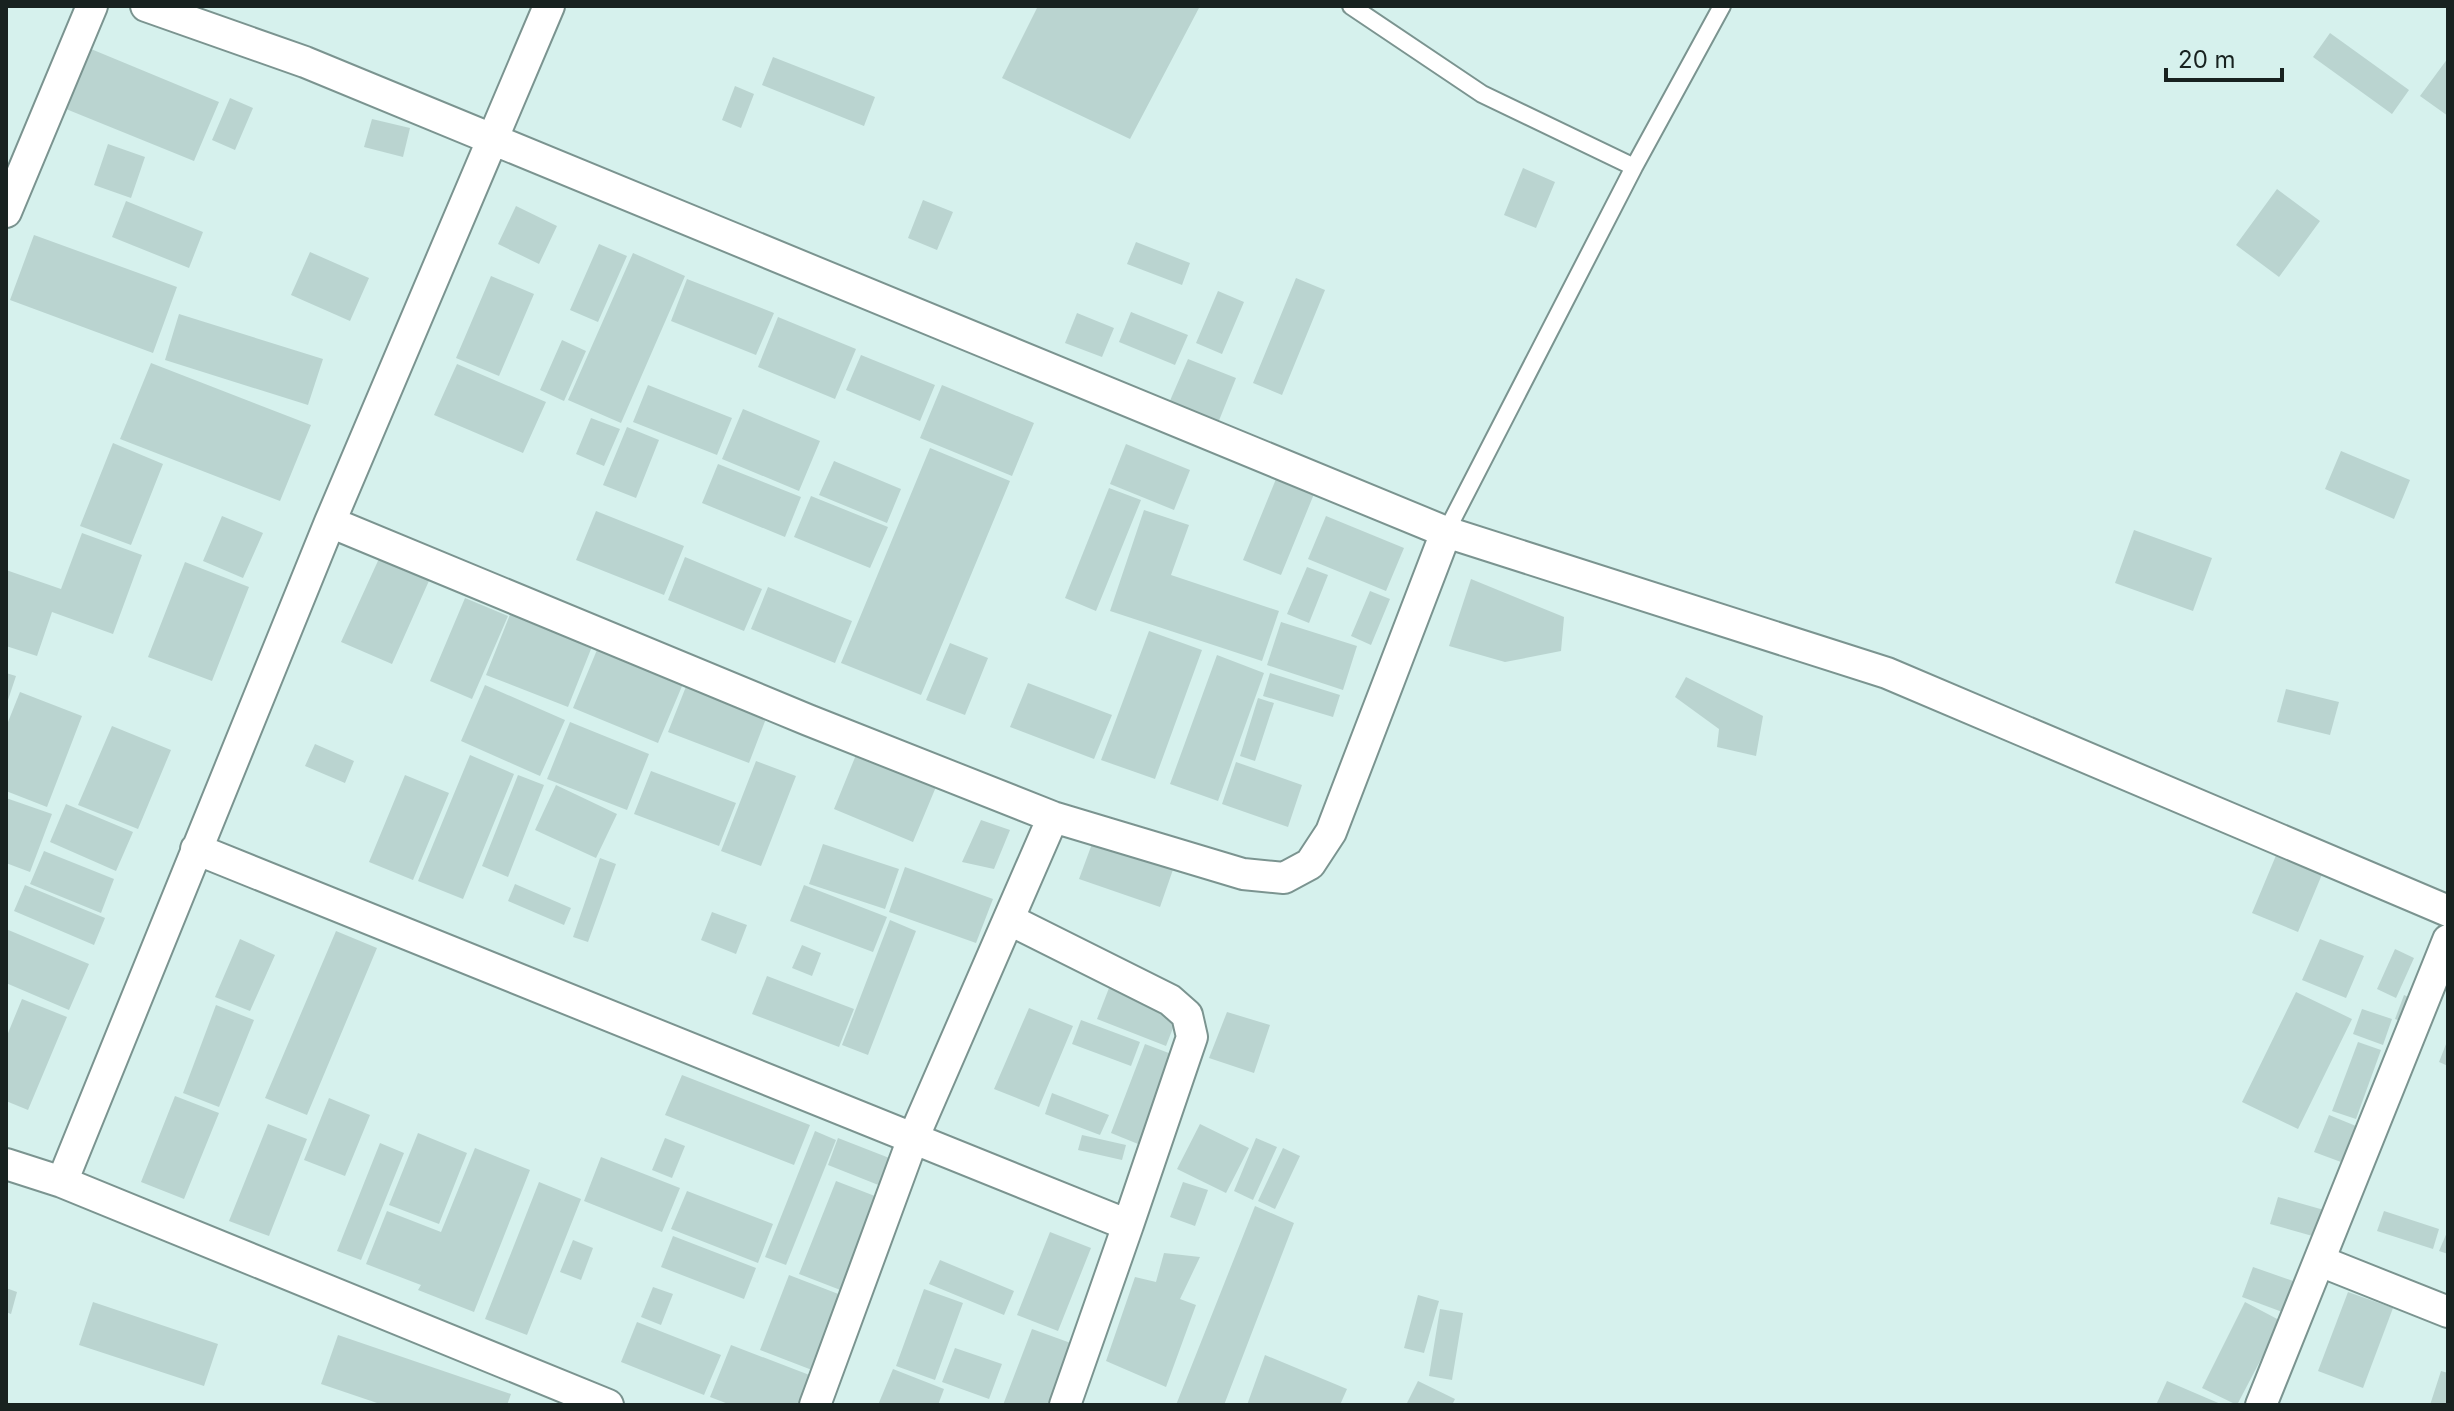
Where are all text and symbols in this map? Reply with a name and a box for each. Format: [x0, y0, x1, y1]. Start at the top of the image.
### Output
scale bar [2166, 32, 2282, 82]
text: 20 m [2178, 45, 2236, 74]

